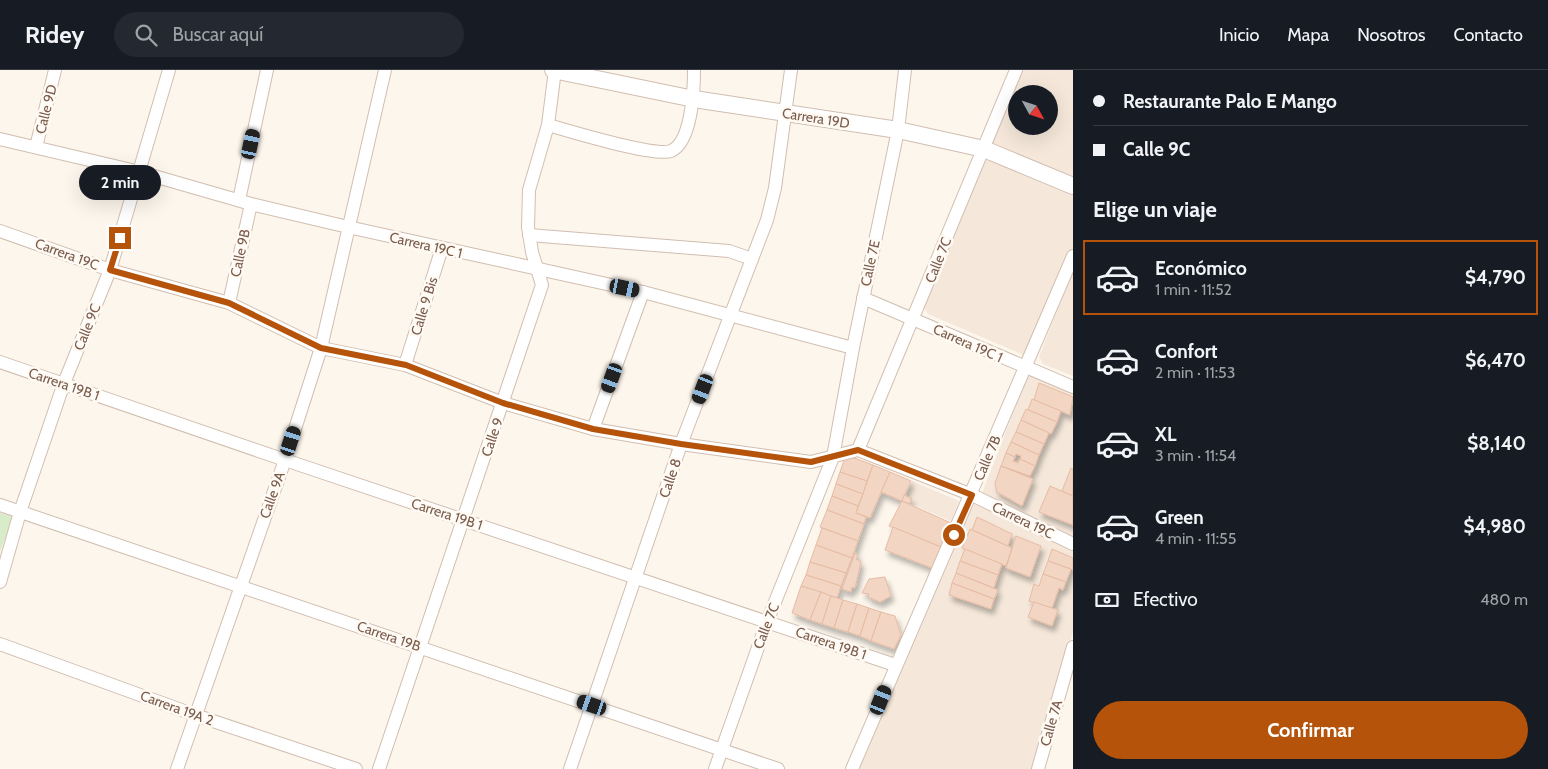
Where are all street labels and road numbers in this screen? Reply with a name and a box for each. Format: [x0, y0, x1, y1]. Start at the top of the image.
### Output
street label: Calle 9D [31, 82, 61, 136]
street label: Carrera 19D [781, 104, 851, 132]
street label: Calle 9B [226, 227, 254, 279]
street label: Carrera 19C 1 [388, 228, 464, 262]
street label: Carrera 19C [33, 234, 102, 274]
street label: Calle 7C [921, 234, 955, 286]
street label: Calle 7E [856, 238, 884, 288]
street label: Calle 9 Bis [407, 274, 441, 337]
street label: Calle 9C [70, 301, 105, 353]
street label: Carrera 19C 1 [930, 320, 1006, 366]
street label: Carrera 19B 1 [26, 363, 102, 405]
street label: Calle 9 [477, 415, 507, 459]
street label: Calle 7B [969, 433, 1005, 483]
street label: Calle 8 [655, 456, 685, 500]
street label: Calle 9A [255, 469, 289, 521]
street label: Carrera 19B 1 [409, 494, 485, 534]
street label: Carrera 19C [989, 497, 1057, 543]
street label: Calle 7C [749, 600, 783, 652]
street label: Carrera 19B [355, 617, 423, 655]
street label: Carrera 19B 1 [793, 622, 869, 664]
street label: Carrera 19A 2 [138, 686, 216, 730]
street label: Calle 7A [1036, 697, 1066, 748]

